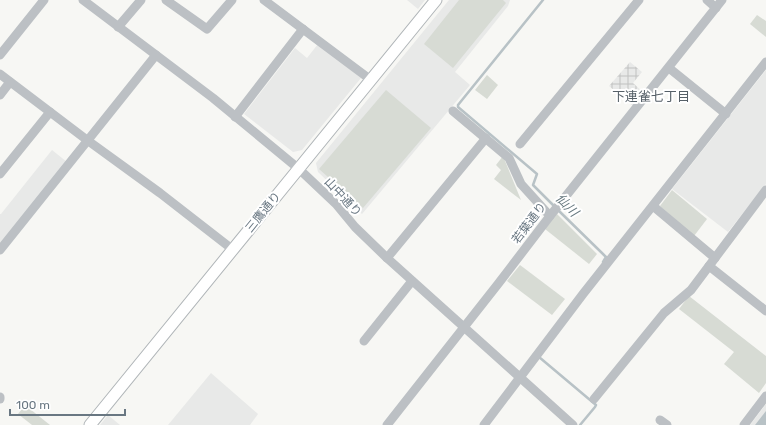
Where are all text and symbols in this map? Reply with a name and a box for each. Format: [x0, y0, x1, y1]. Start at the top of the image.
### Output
district label: 下連雀七丁目 [612, 89, 690, 104]
street label: 山中通り [322, 175, 364, 219]
street label: 三鷹通り [242, 189, 284, 235]
water label: 仙川 [552, 190, 583, 221]
street label: 若葉通り [509, 200, 549, 246]
scale bar [10, 391, 125, 417]
text: 100 m [16, 398, 50, 412]

